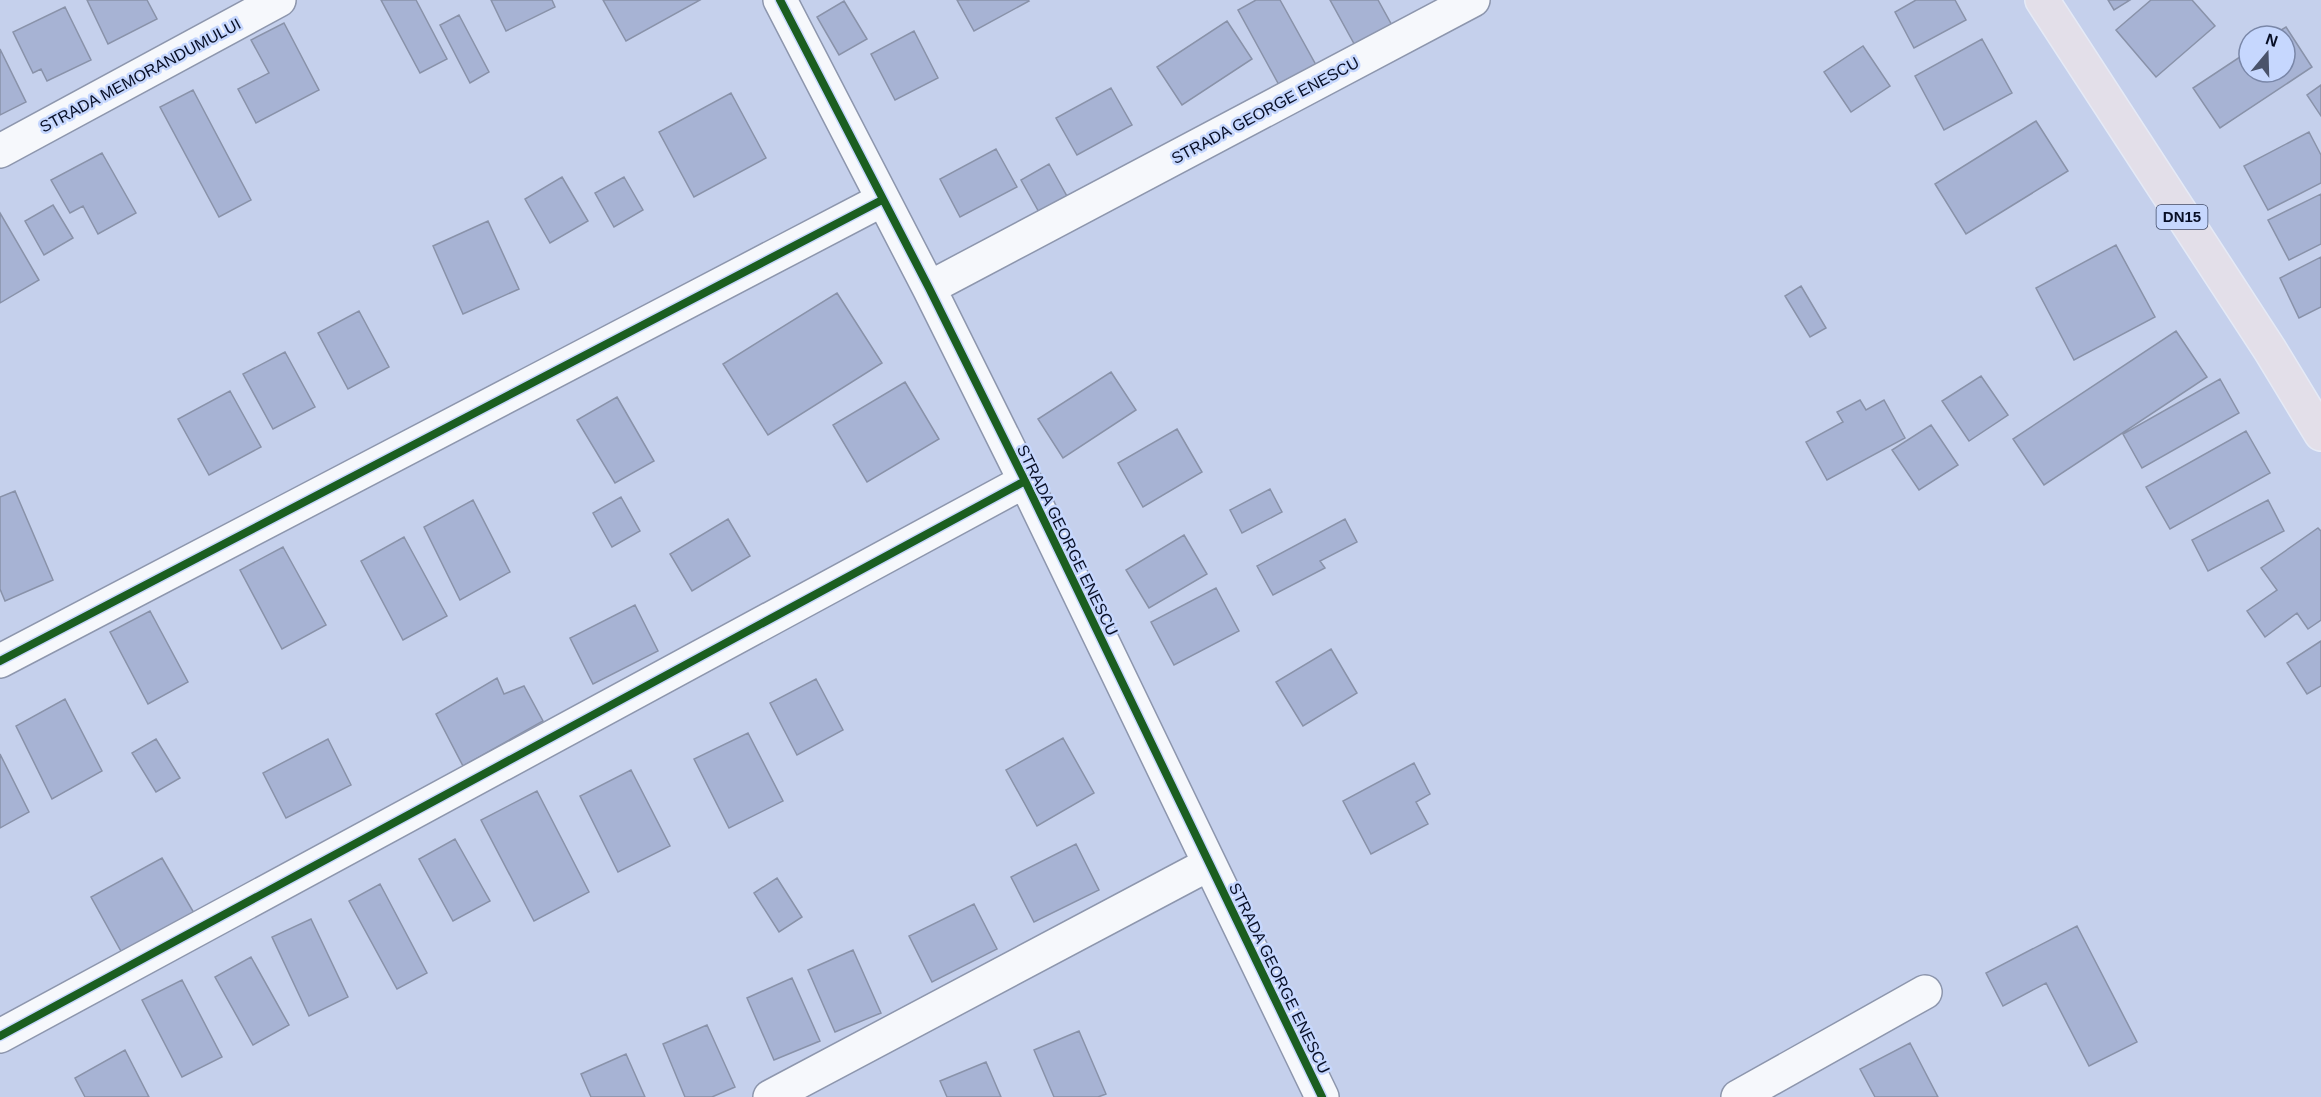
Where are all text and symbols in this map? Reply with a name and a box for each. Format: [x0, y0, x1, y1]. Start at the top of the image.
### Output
street label: STRADA MEMORANDUMULUI [37, 15, 244, 136]
north arrow [2237, 24, 2297, 84]
text: N [2263, 30, 2280, 50]
street label: STRADA GEORGE ENESCU [1169, 54, 1362, 167]
road number: DN15 [2156, 205, 2208, 229]
street label: STRADA GEORGE ENESCU [1014, 442, 1121, 638]
street label: STRADA GEORGE ENESCU [1226, 880, 1333, 1076]

